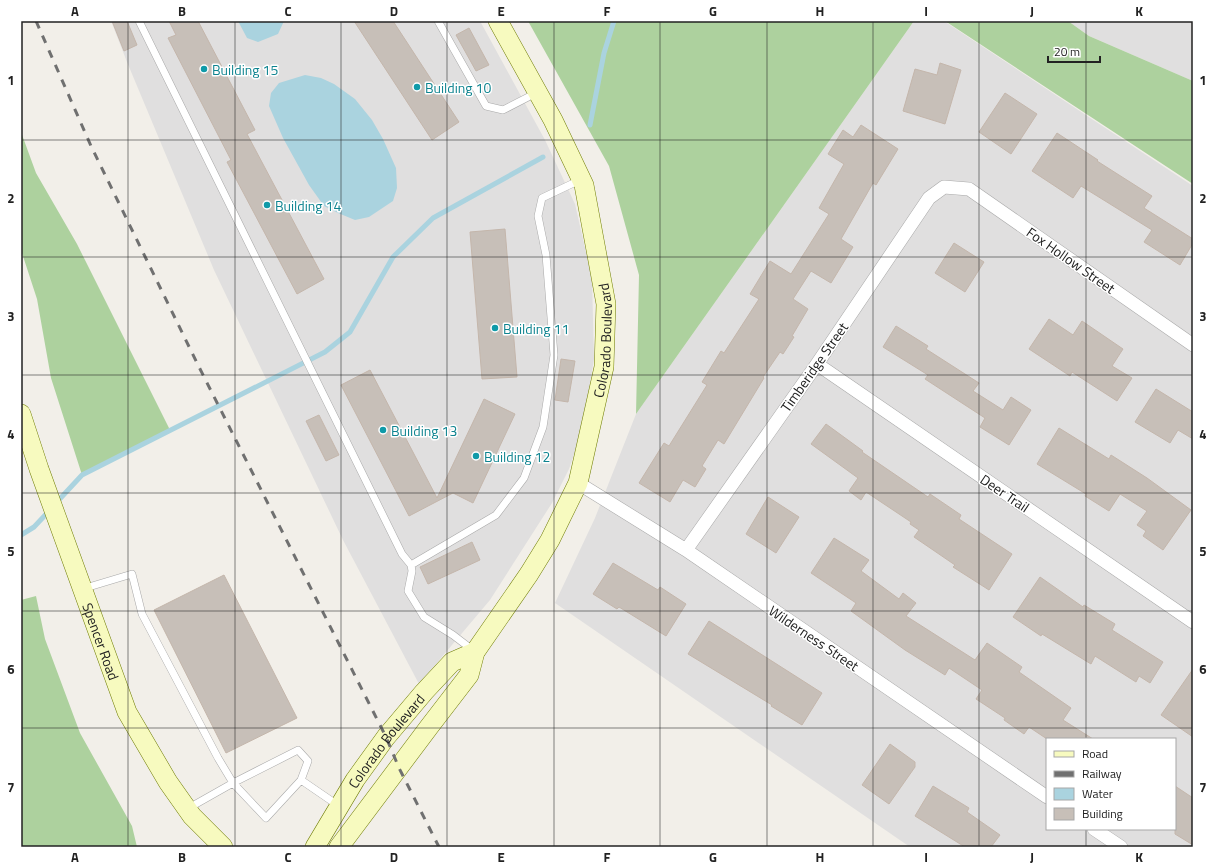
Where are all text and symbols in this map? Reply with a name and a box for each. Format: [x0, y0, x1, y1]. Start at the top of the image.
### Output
text: A [71, 1, 79, 21]
text: B [178, 1, 186, 21]
text: C [284, 1, 292, 21]
text: D [390, 1, 398, 21]
text: E [497, 1, 505, 21]
text: F [604, 1, 611, 21]
text: G [709, 1, 717, 21]
text: H [816, 1, 824, 21]
text: I [924, 1, 928, 21]
text: J [1030, 1, 1034, 21]
text: K [1135, 1, 1143, 21]
scale bar [1048, 38, 1100, 64]
text: 20 m [1054, 42, 1080, 61]
place label: Building 15 [212, 59, 278, 80]
marker: Building 15 [199, 64, 209, 74]
text: 1 [7, 70, 15, 90]
text: 1 [1199, 70, 1207, 90]
place label: Building 10 [425, 77, 491, 98]
marker: Building 10 [412, 82, 422, 92]
text: 2 [7, 188, 15, 208]
text: 2 [1199, 188, 1207, 208]
place label: Building 14 [275, 195, 341, 216]
marker: Building 14 [262, 200, 272, 210]
street label: Fox Hollow Street [1022, 222, 1120, 299]
street label: Colorado Boulevard [587, 282, 617, 399]
text: 3 [7, 306, 15, 326]
text: 3 [1199, 306, 1207, 326]
place label: Building 11 [503, 318, 569, 339]
street label: Timberidge Street [775, 318, 853, 416]
marker: Building 11 [490, 323, 500, 333]
place label: Building 13 [391, 420, 457, 441]
text: 4 [7, 424, 15, 444]
text: 4 [1199, 424, 1207, 444]
marker: Building 13 [378, 425, 388, 435]
place label: Building 12 [484, 446, 550, 467]
marker: Building 12 [471, 451, 481, 461]
street label: Deer Trail [976, 469, 1034, 517]
text: 5 [7, 541, 15, 561]
text: 5 [1199, 541, 1207, 561]
street label: Spencer Road [78, 600, 125, 683]
street label: Wilderness Street [765, 600, 863, 676]
text: 6 [7, 659, 15, 679]
text: 6 [1199, 659, 1207, 679]
street label: Colorado Boulevard [342, 689, 429, 792]
legend [1046, 738, 1176, 830]
text: Road [1082, 744, 1108, 763]
text: Railway [1082, 764, 1122, 783]
text: 7 [7, 777, 15, 797]
text: 7 [1199, 777, 1207, 797]
text: Water [1082, 784, 1113, 803]
text: Building [1082, 804, 1123, 823]
text: A [71, 847, 79, 867]
text: B [178, 847, 186, 867]
text: C [284, 847, 292, 867]
text: D [390, 847, 398, 867]
text: E [497, 847, 505, 867]
text: F [604, 847, 611, 867]
text: G [709, 847, 717, 867]
text: H [816, 847, 824, 867]
text: I [924, 847, 928, 867]
text: J [1030, 847, 1034, 867]
text: K [1135, 847, 1143, 867]

